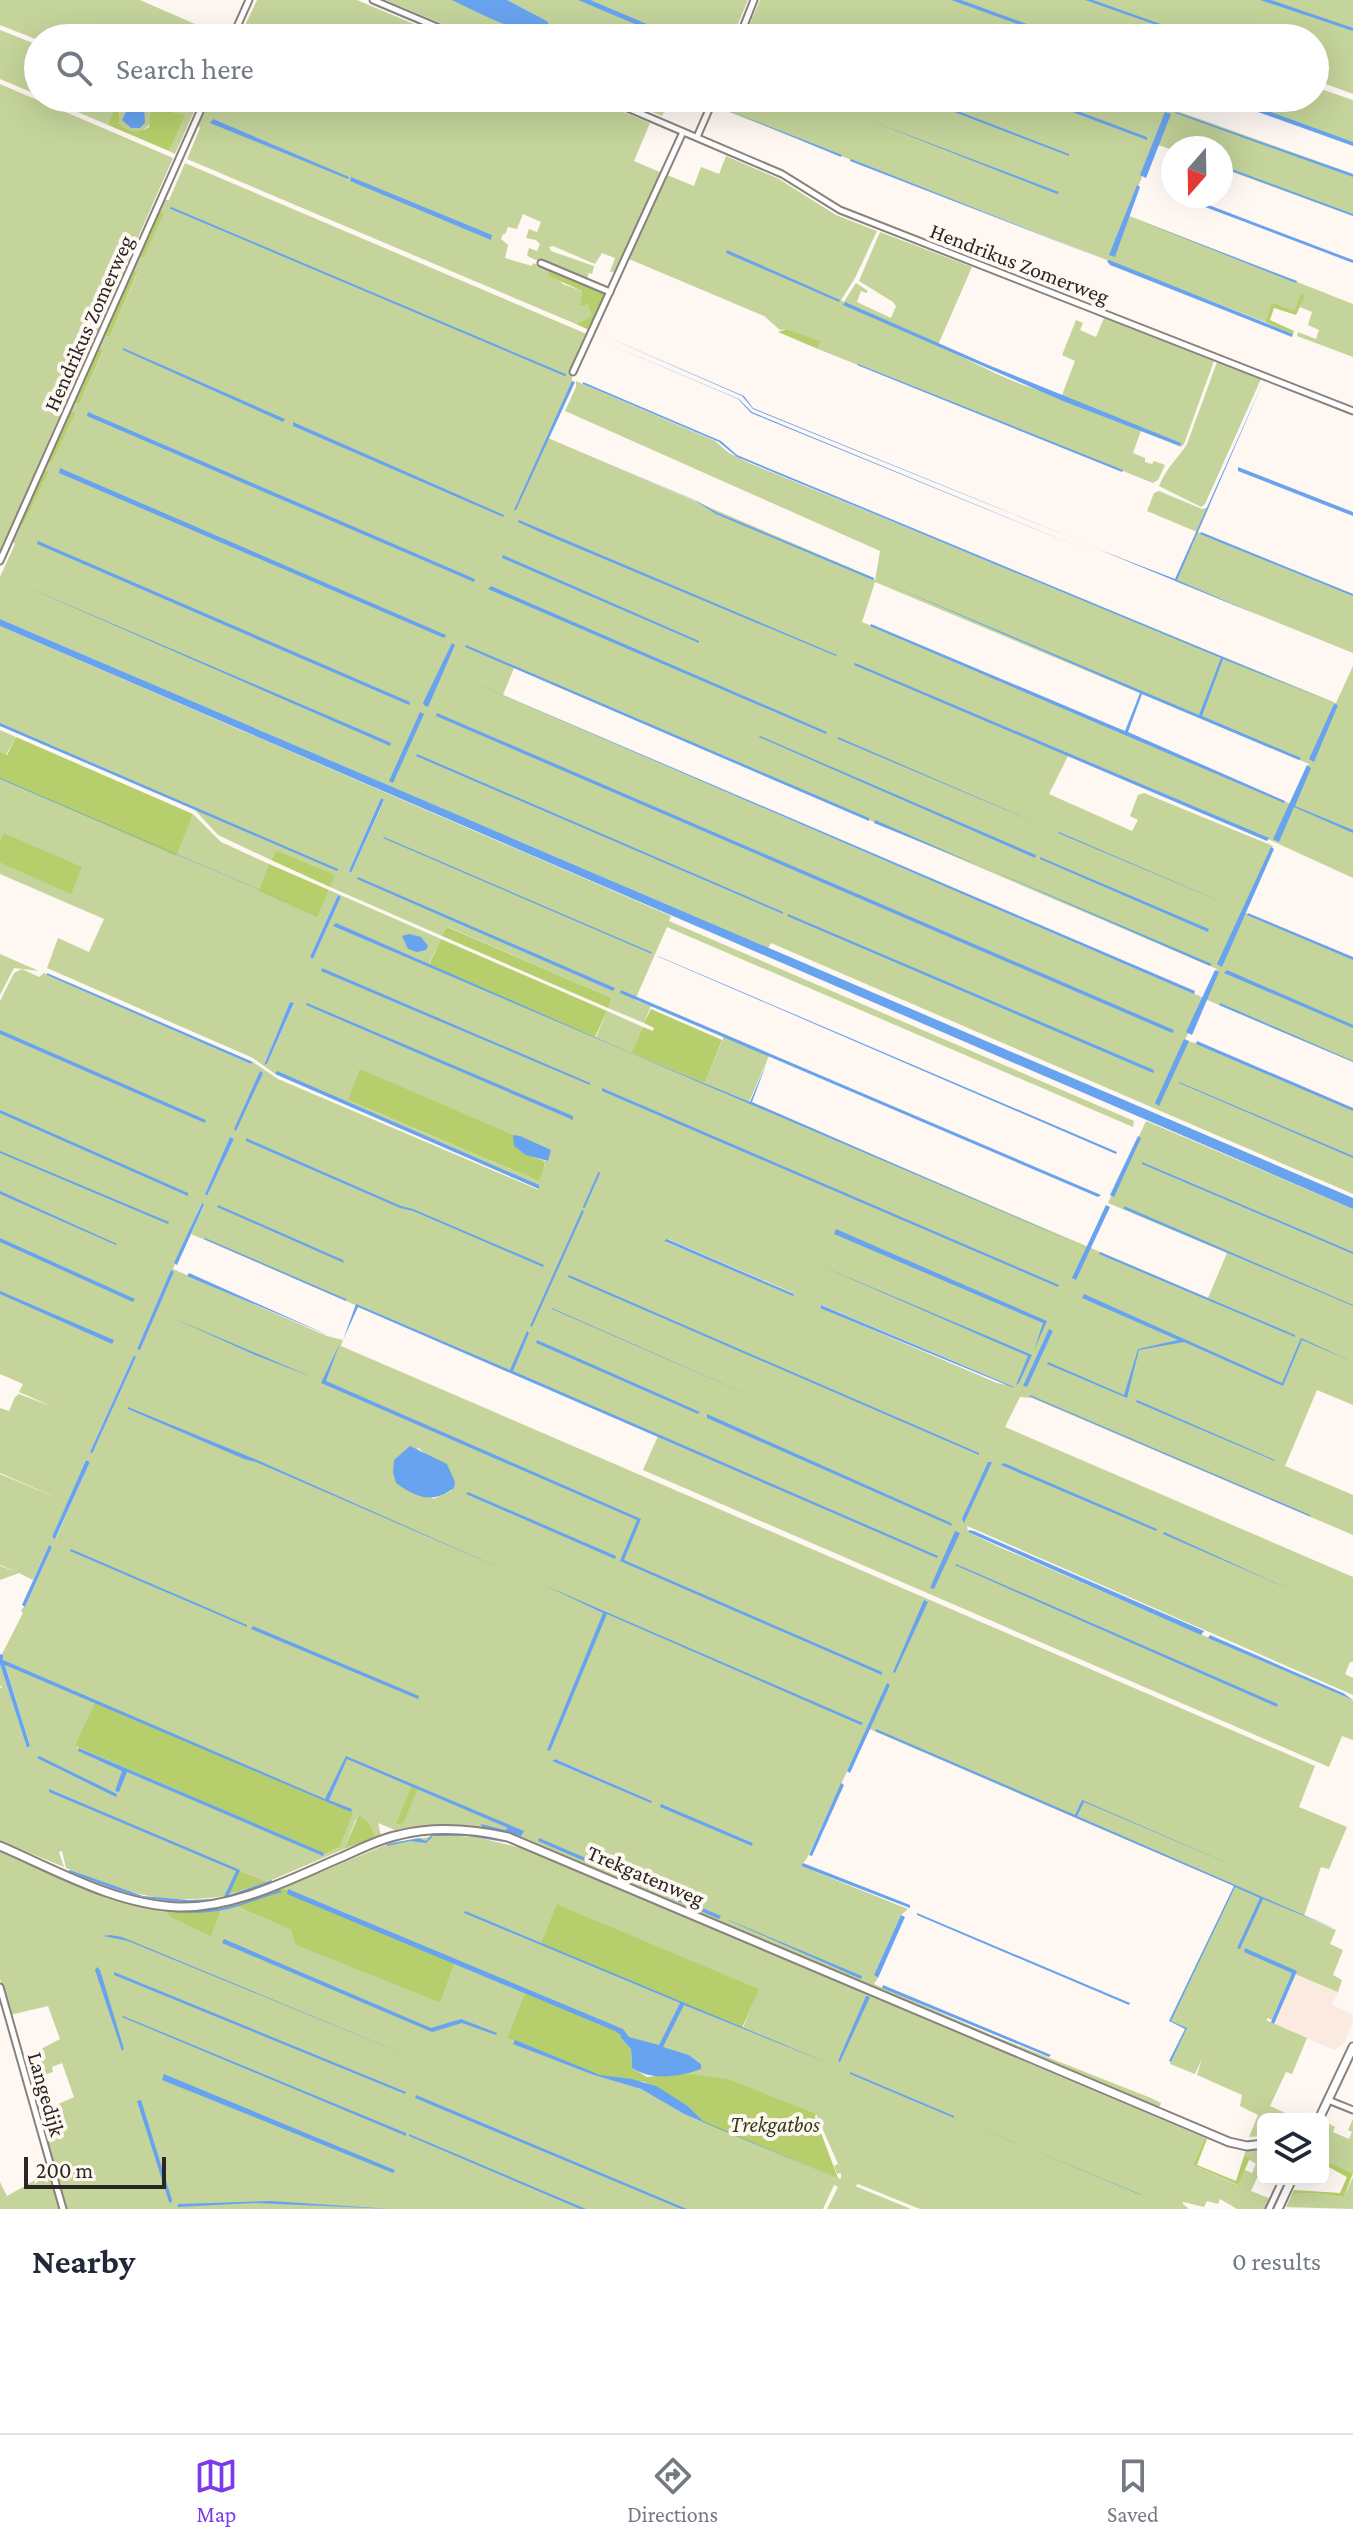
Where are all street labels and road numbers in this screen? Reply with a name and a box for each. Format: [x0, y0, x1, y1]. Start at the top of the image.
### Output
street label: Hendrikus Zomerweg [927, 218, 1113, 309]
street label: Hendrikus Zomerweg [38, 231, 139, 415]
street label: Trekgatenweg [583, 1840, 709, 1912]
street label: Langedijk [23, 2049, 71, 2140]

